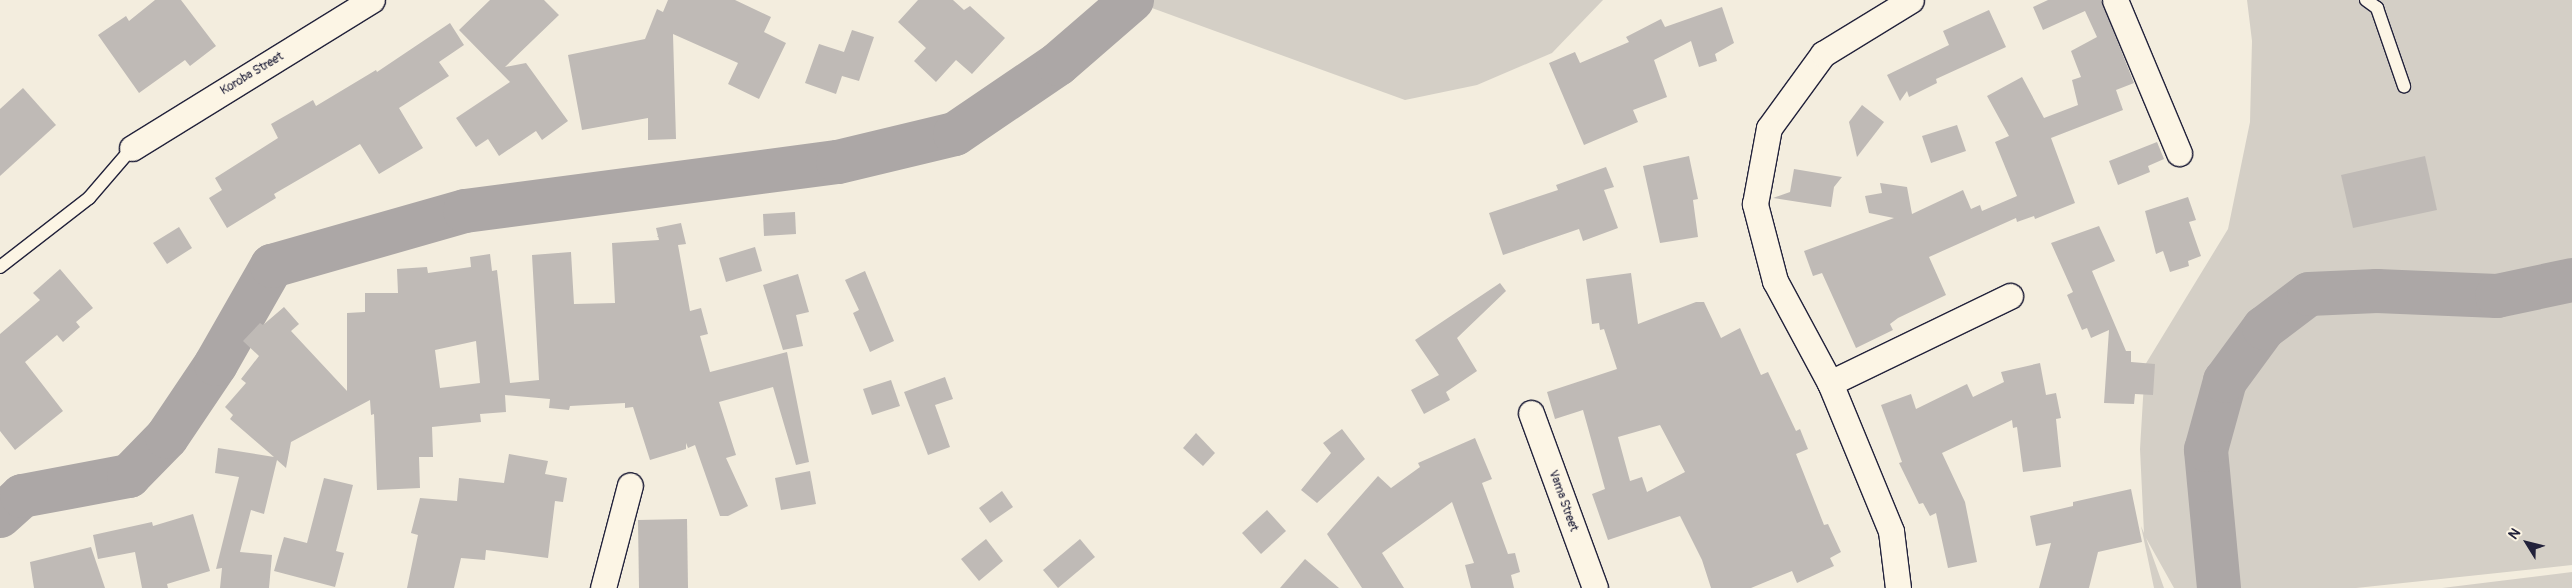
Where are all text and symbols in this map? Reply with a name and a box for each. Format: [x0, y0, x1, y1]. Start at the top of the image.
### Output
street label: Koroba Street [218, 50, 286, 98]
street label: Vama Street [1545, 468, 1581, 534]
north arrow [2502, 518, 2552, 568]
text: N [2505, 525, 2524, 543]

